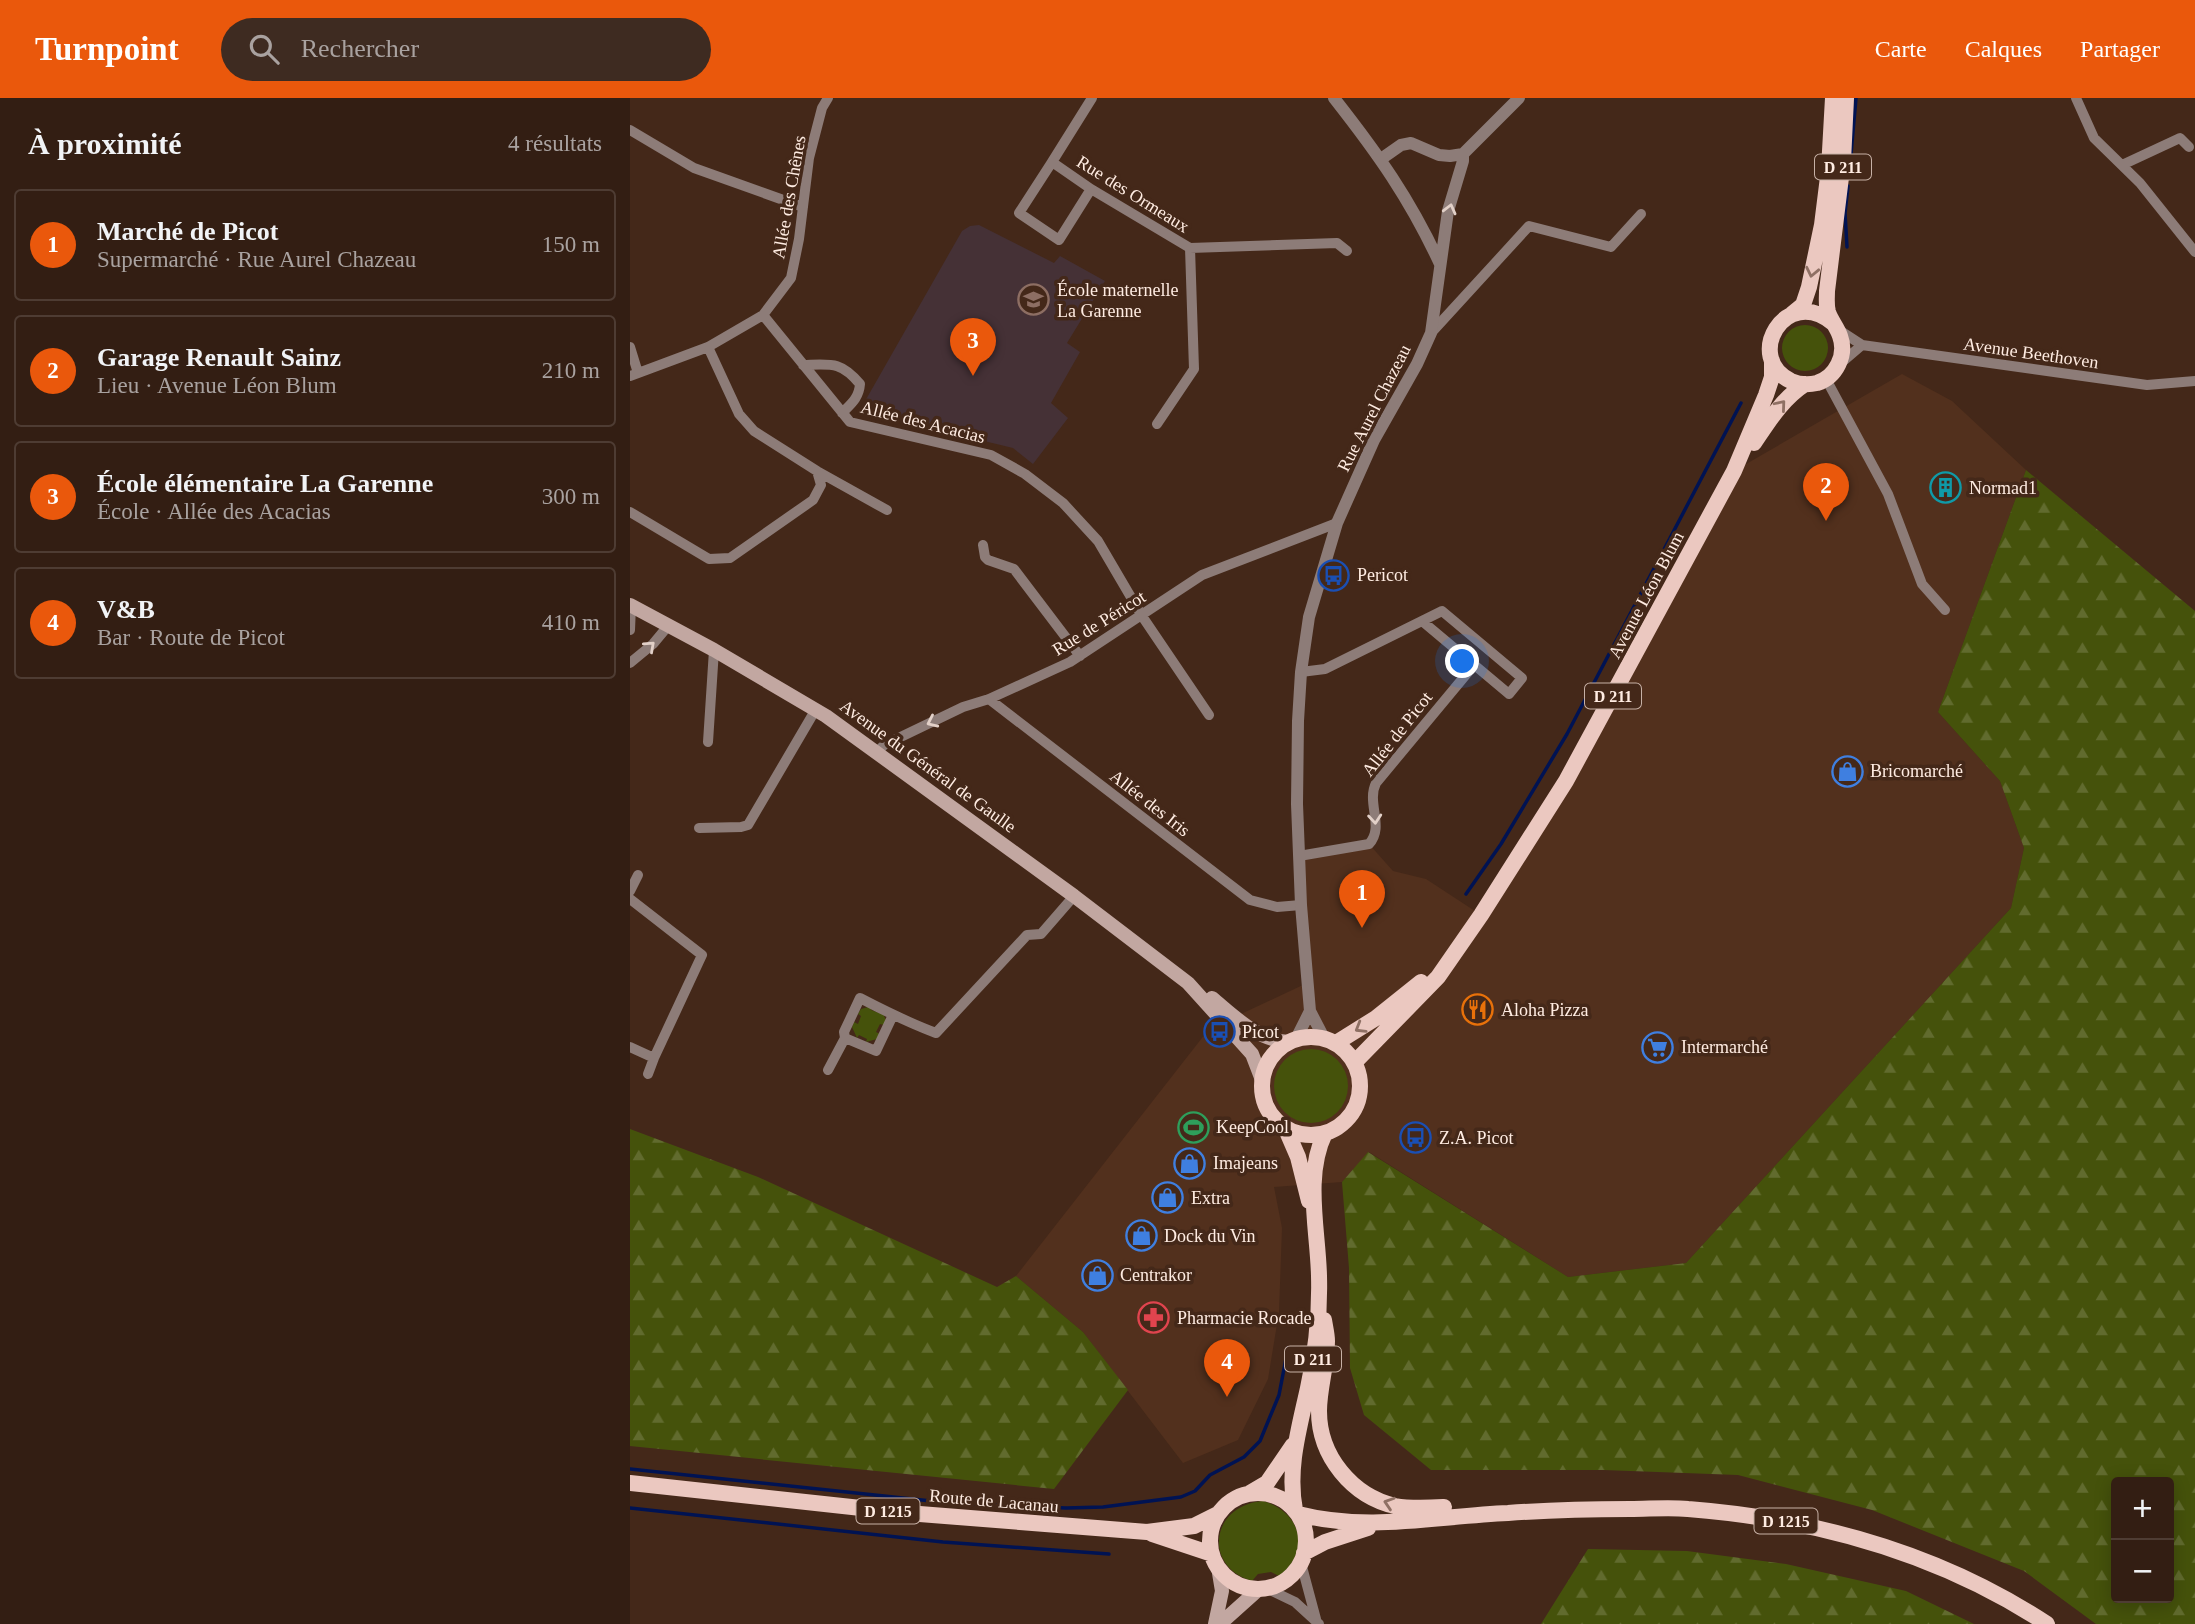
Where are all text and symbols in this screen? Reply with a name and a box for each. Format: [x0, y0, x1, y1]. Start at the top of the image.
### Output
search box [221, 18, 711, 81]
icon: search [245, 30, 283, 68]
text: Turnpoint [35, 31, 179, 67]
text: Rechercher [301, 34, 419, 63]
text: Carte [1875, 36, 1927, 62]
text: Calques [1965, 36, 2042, 62]
text: Partager [2080, 36, 2160, 62]
text: À proximité [28, 127, 182, 160]
text: 4 résultats [508, 131, 602, 156]
street label: Allée des Chênes [768, 134, 810, 260]
street label: Rue des Ormeaux [1073, 151, 1193, 237]
road number: D 211 [1815, 155, 1871, 180]
one-way arrow [1442, 203, 1456, 215]
text: Marché de Picot [97, 217, 278, 246]
text: 1 [47, 232, 59, 257]
text: 150 m [542, 232, 600, 257]
text: Supermarché · Rue Aurel Chazeau [97, 247, 416, 272]
one-way arrow [1806, 266, 1821, 278]
place label: École maternelle La Garenne [1057, 279, 1178, 321]
school or university icon: École maternelle La Garenne [1017, 283, 1051, 317]
pin: 3 [950, 318, 996, 376]
street label: Avenue Beethoven [1962, 334, 2100, 372]
street label: Rue Aurel Chazeau [1333, 341, 1415, 475]
text: Garage Renault Sainz [97, 343, 341, 372]
text: 2 [47, 358, 59, 383]
text: 210 m [542, 358, 600, 383]
text: Lieu · Avenue Léon Blum [97, 373, 337, 398]
street label: Allée des Acacias [859, 397, 987, 447]
one-way arrow [1773, 400, 1786, 413]
pin: 2 [1803, 463, 1849, 521]
text: École élémentaire La Garenne [97, 469, 433, 498]
building icon: Normad1 [1929, 471, 1963, 505]
place label: Normad1 [1969, 478, 2037, 498]
text: 3 [47, 484, 59, 509]
text: 300 m [542, 484, 600, 509]
text: École · Allée des Acacias [97, 499, 331, 524]
street label: Avenue Léon Blum [1604, 528, 1688, 662]
bus stop icon: Pericot [1317, 558, 1351, 592]
place label: Pericot [1357, 565, 1408, 585]
street label: Rue de Péricot [1049, 586, 1149, 660]
text: V&B [97, 595, 155, 624]
text: 4 [47, 610, 59, 635]
text: 410 m [542, 610, 600, 635]
text: Bar · Route de Picot [97, 625, 285, 650]
one-way arrow [642, 641, 655, 654]
your location [1445, 644, 1479, 678]
road number: D 211 [1585, 684, 1641, 708]
street label: Allée de Picot [1358, 688, 1436, 780]
street label: Avenue du Général de Gaulle [836, 695, 1020, 837]
one-way arrow [927, 714, 939, 728]
shop icon: Bricomarché [1830, 754, 1864, 788]
place label: Bricomarché [1870, 761, 1963, 781]
street label: Allée des Iris [1106, 766, 1194, 840]
one-way arrow [1367, 813, 1382, 825]
pin: 1 [1339, 870, 1385, 928]
restaurant icon: Aloha Pizza [1461, 993, 1495, 1027]
place label: Aloha Pizza [1501, 1000, 1588, 1020]
bus stop icon: Picot [1202, 1015, 1236, 1049]
one-way arrow [1355, 1020, 1368, 1033]
place label: Picot [1242, 1022, 1279, 1042]
supermarket icon: Intermarché [1641, 1030, 1675, 1064]
place label: Intermarché [1681, 1037, 1768, 1057]
sports icon: KeepCool [1176, 1110, 1210, 1144]
place label: KeepCool [1216, 1117, 1289, 1137]
bus stop icon: Z.A. Picot [1399, 1121, 1433, 1155]
place label: Z.A. Picot [1439, 1128, 1514, 1148]
shop icon: Imajeans [1173, 1146, 1207, 1180]
place label: Imajeans [1213, 1153, 1278, 1173]
shop icon: Extra [1151, 1181, 1185, 1215]
place label: Extra [1191, 1188, 1230, 1208]
shop icon: Dock du Vin [1124, 1219, 1158, 1253]
place label: Dock du Vin [1164, 1226, 1256, 1246]
shop icon: Centrakor [1080, 1258, 1114, 1292]
place label: Centrakor [1120, 1265, 1192, 1285]
pharmacy icon: Pharmacie Rocade [1137, 1301, 1171, 1335]
place label: Pharmacie Rocade [1177, 1308, 1311, 1328]
pin: 4 [1204, 1339, 1250, 1397]
road number: D 211 [1285, 1346, 1341, 1372]
map controls [2111, 1477, 2174, 1603]
button: + [2111, 1477, 2174, 1540]
street label: Route de Lacanau [928, 1485, 1060, 1517]
one-way arrow [1383, 1496, 1395, 1511]
road number: D 1215 [856, 1498, 920, 1524]
road number: D 1215 [1754, 1508, 1818, 1534]
button: − [2111, 1540, 2174, 1603]

